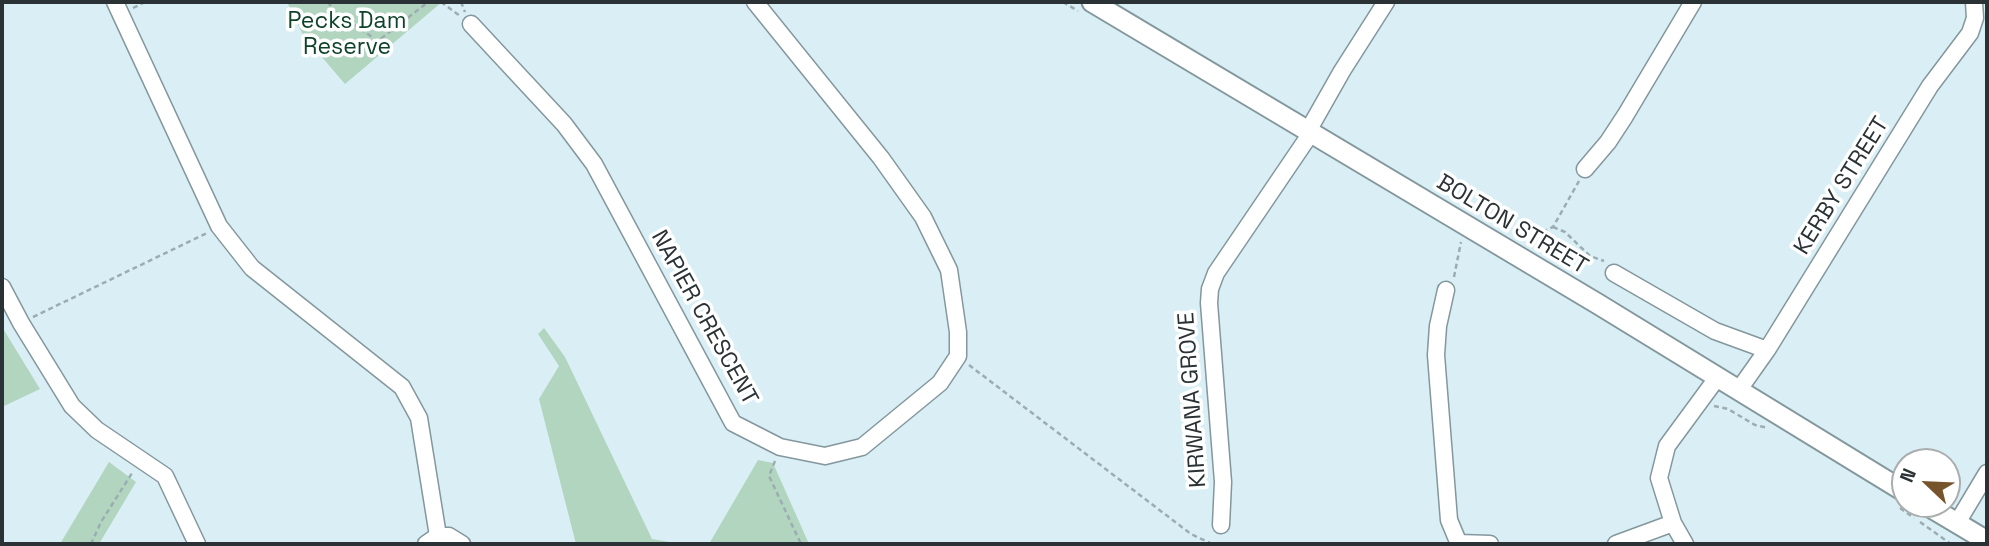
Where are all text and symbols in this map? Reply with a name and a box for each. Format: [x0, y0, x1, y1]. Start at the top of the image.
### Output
park label: Pecks Dam Reserve [287, 8, 407, 62]
street label: KERBY STREET [1789, 112, 1895, 260]
street label: BOLTON STREET [1431, 169, 1593, 281]
street label: NAPIER CRESCENT [645, 226, 763, 410]
street label: KIRWANA GROVE [1173, 311, 1213, 489]
north arrow [1891, 448, 1961, 518]
text: N [1894, 465, 1922, 486]

